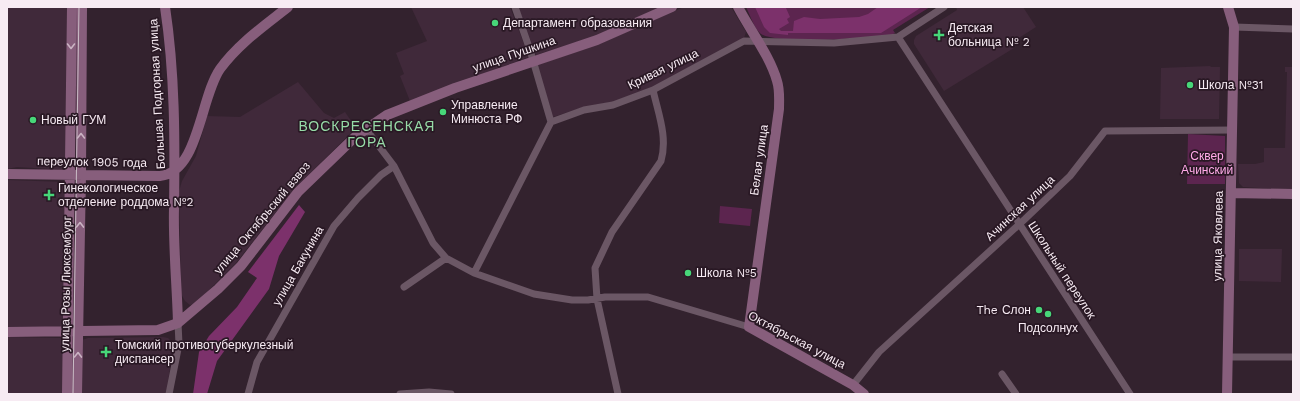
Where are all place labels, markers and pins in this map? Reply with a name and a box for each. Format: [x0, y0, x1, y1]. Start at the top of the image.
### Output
place label: Департамент образования [503, 16, 652, 30]
marker: Департамент образования [490, 18, 500, 28]
place label: Детская больница № 2 [948, 21, 1030, 49]
marker: Детская больница № 2 [933, 29, 945, 41]
place label: Школа №31 [1198, 78, 1263, 92]
marker: Школа №31 [1185, 80, 1195, 90]
place label: Управление Минюста РФ [451, 98, 522, 126]
marker: Управление Минюста РФ [438, 107, 448, 117]
place label: Новый ГУМ [41, 113, 106, 127]
marker: Новый ГУМ [28, 115, 38, 125]
place label: Гинекологическое отделение роддома №2 [58, 181, 193, 209]
marker: Гинекологическое отделение роддома №2 [43, 189, 55, 201]
place label: Школа №5 [696, 266, 757, 280]
marker: Школа №5 [683, 268, 693, 278]
place label: The Слон [976, 303, 1031, 317]
marker: The Слон [1034, 305, 1044, 315]
marker: Подсолнух [1043, 309, 1053, 319]
place label: Подсолнух [1018, 321, 1078, 335]
place label: Томский противотуберкулезный диспансер [115, 338, 293, 366]
marker: Томский противотуберкулезный диспансер [100, 346, 112, 358]

